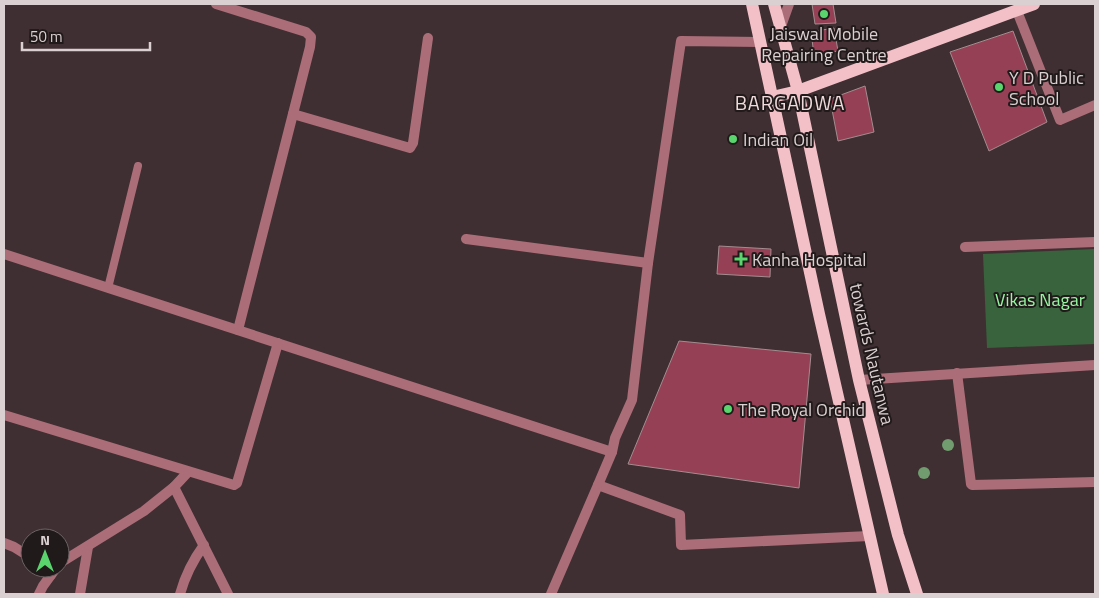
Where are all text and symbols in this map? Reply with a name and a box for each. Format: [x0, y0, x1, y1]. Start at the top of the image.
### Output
marker: Jaiswal Mobile Repairing Centre [818, 8, 830, 20]
scale bar [22, 20, 150, 52]
place label: Jaiswal Mobile Repairing Centre [761, 20, 887, 68]
text: 50 m [30, 25, 63, 48]
place label: Y D Public School [1009, 64, 1084, 112]
marker: Y D Public School [993, 81, 1005, 93]
district label: BARGADWA [735, 87, 845, 118]
place label: Indian Oil [743, 126, 813, 153]
marker: Indian Oil [727, 133, 739, 145]
place label: Kanha Hospital [752, 246, 866, 273]
marker: Kanha Hospital [734, 252, 748, 266]
street label: towards Nautanwa [843, 281, 901, 427]
park label: Vikas Nagar [995, 286, 1085, 313]
place label: The Royal Orchid [738, 396, 865, 423]
marker: The Royal Orchid [722, 403, 734, 415]
north arrow [20, 528, 70, 578]
text: N [40, 529, 50, 550]

